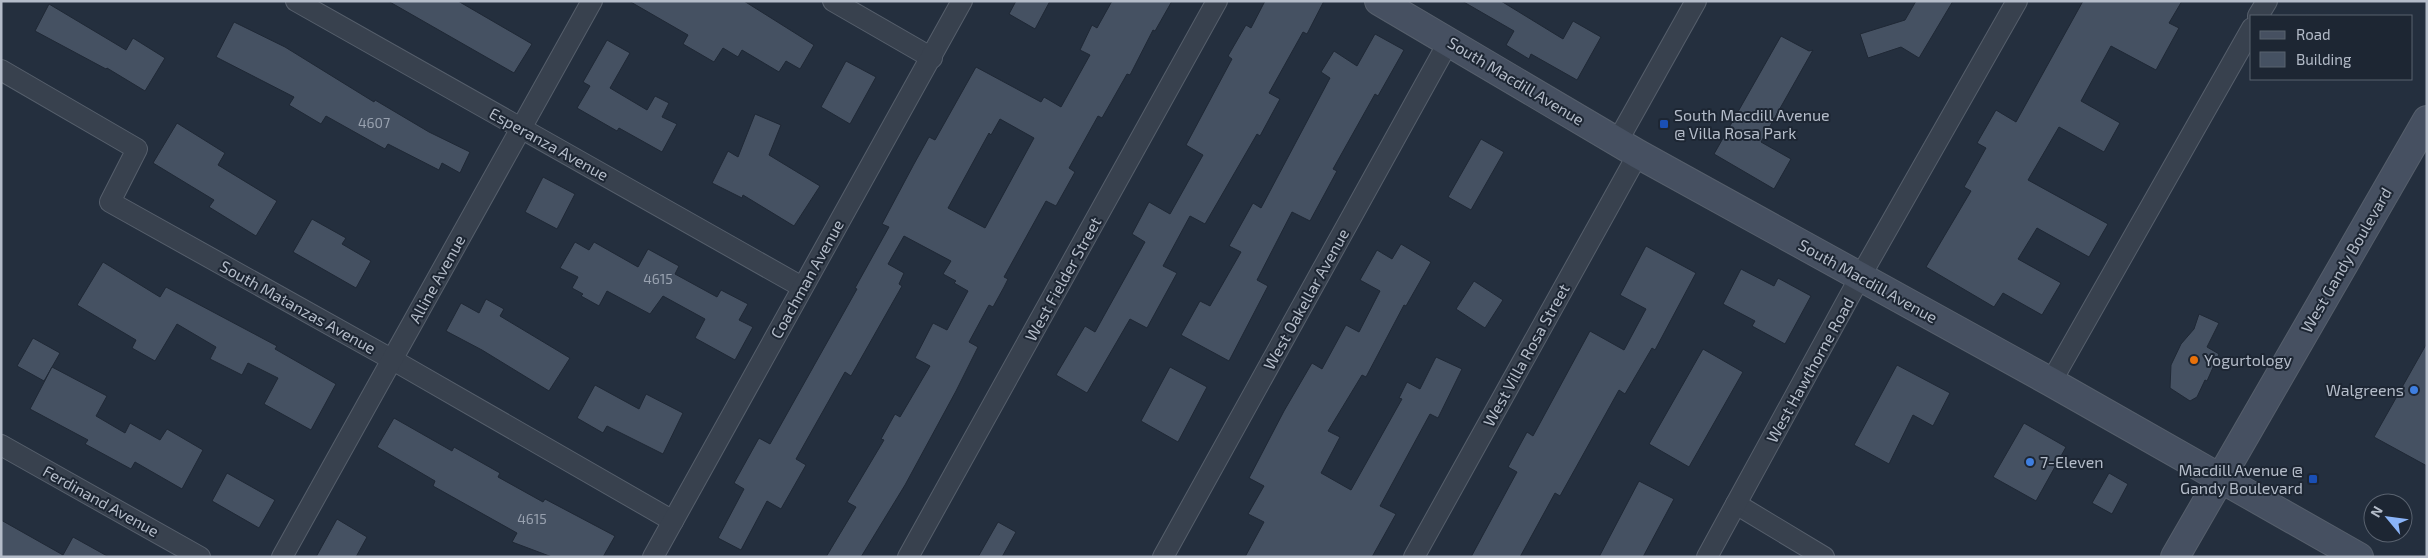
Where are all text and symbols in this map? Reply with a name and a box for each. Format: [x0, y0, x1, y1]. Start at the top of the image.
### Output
legend [2250, 15, 2413, 80]
text: Road [2296, 25, 2331, 43]
street label: South Macdill Avenue [1445, 32, 1588, 129]
text: Building [2296, 50, 2352, 68]
street label: Esperanza Avenue [486, 103, 612, 184]
place label: South Macdill Avenue @ Villa Rosa Park [1674, 105, 1830, 142]
house number: 4607 [358, 114, 390, 131]
marker: South Macdill Avenue @ Villa Rosa Park [1658, 118, 1670, 130]
street label: West Gandy Boulevard [2296, 184, 2395, 336]
street label: West Fielder Street [1021, 213, 1105, 344]
street label: Coachman Avenue [766, 216, 847, 342]
street label: West Oakellar Avenue [1259, 225, 1352, 373]
street label: Alline Avenue [404, 231, 469, 326]
street label: South Macdill Avenue [1796, 235, 1941, 327]
street label: South Matanzas Avenue [217, 256, 379, 357]
house number: 4615 [643, 270, 673, 287]
street label: West Villa Rosa Street [1478, 280, 1573, 429]
street label: West Hawthorne Road [1762, 294, 1857, 446]
place label: Yogurtology [2204, 350, 2293, 369]
marker: Yogurtology [2188, 354, 2200, 366]
place label: Walgreens [2326, 380, 2404, 399]
marker: Walgreens [2408, 384, 2420, 396]
place label: 7-Eleven [2040, 452, 2104, 471]
marker: 7-Eleven [2024, 456, 2036, 468]
place label: Macdill Avenue @ Gandy Boulevard [2178, 460, 2303, 497]
street label: Ferdinand Avenue [40, 461, 163, 540]
marker: Macdill Avenue @ Gandy Boulevard [2307, 473, 2319, 485]
north arrow [2363, 493, 2413, 543]
text: N [2366, 503, 2386, 520]
house number: 4615 [517, 510, 547, 527]

